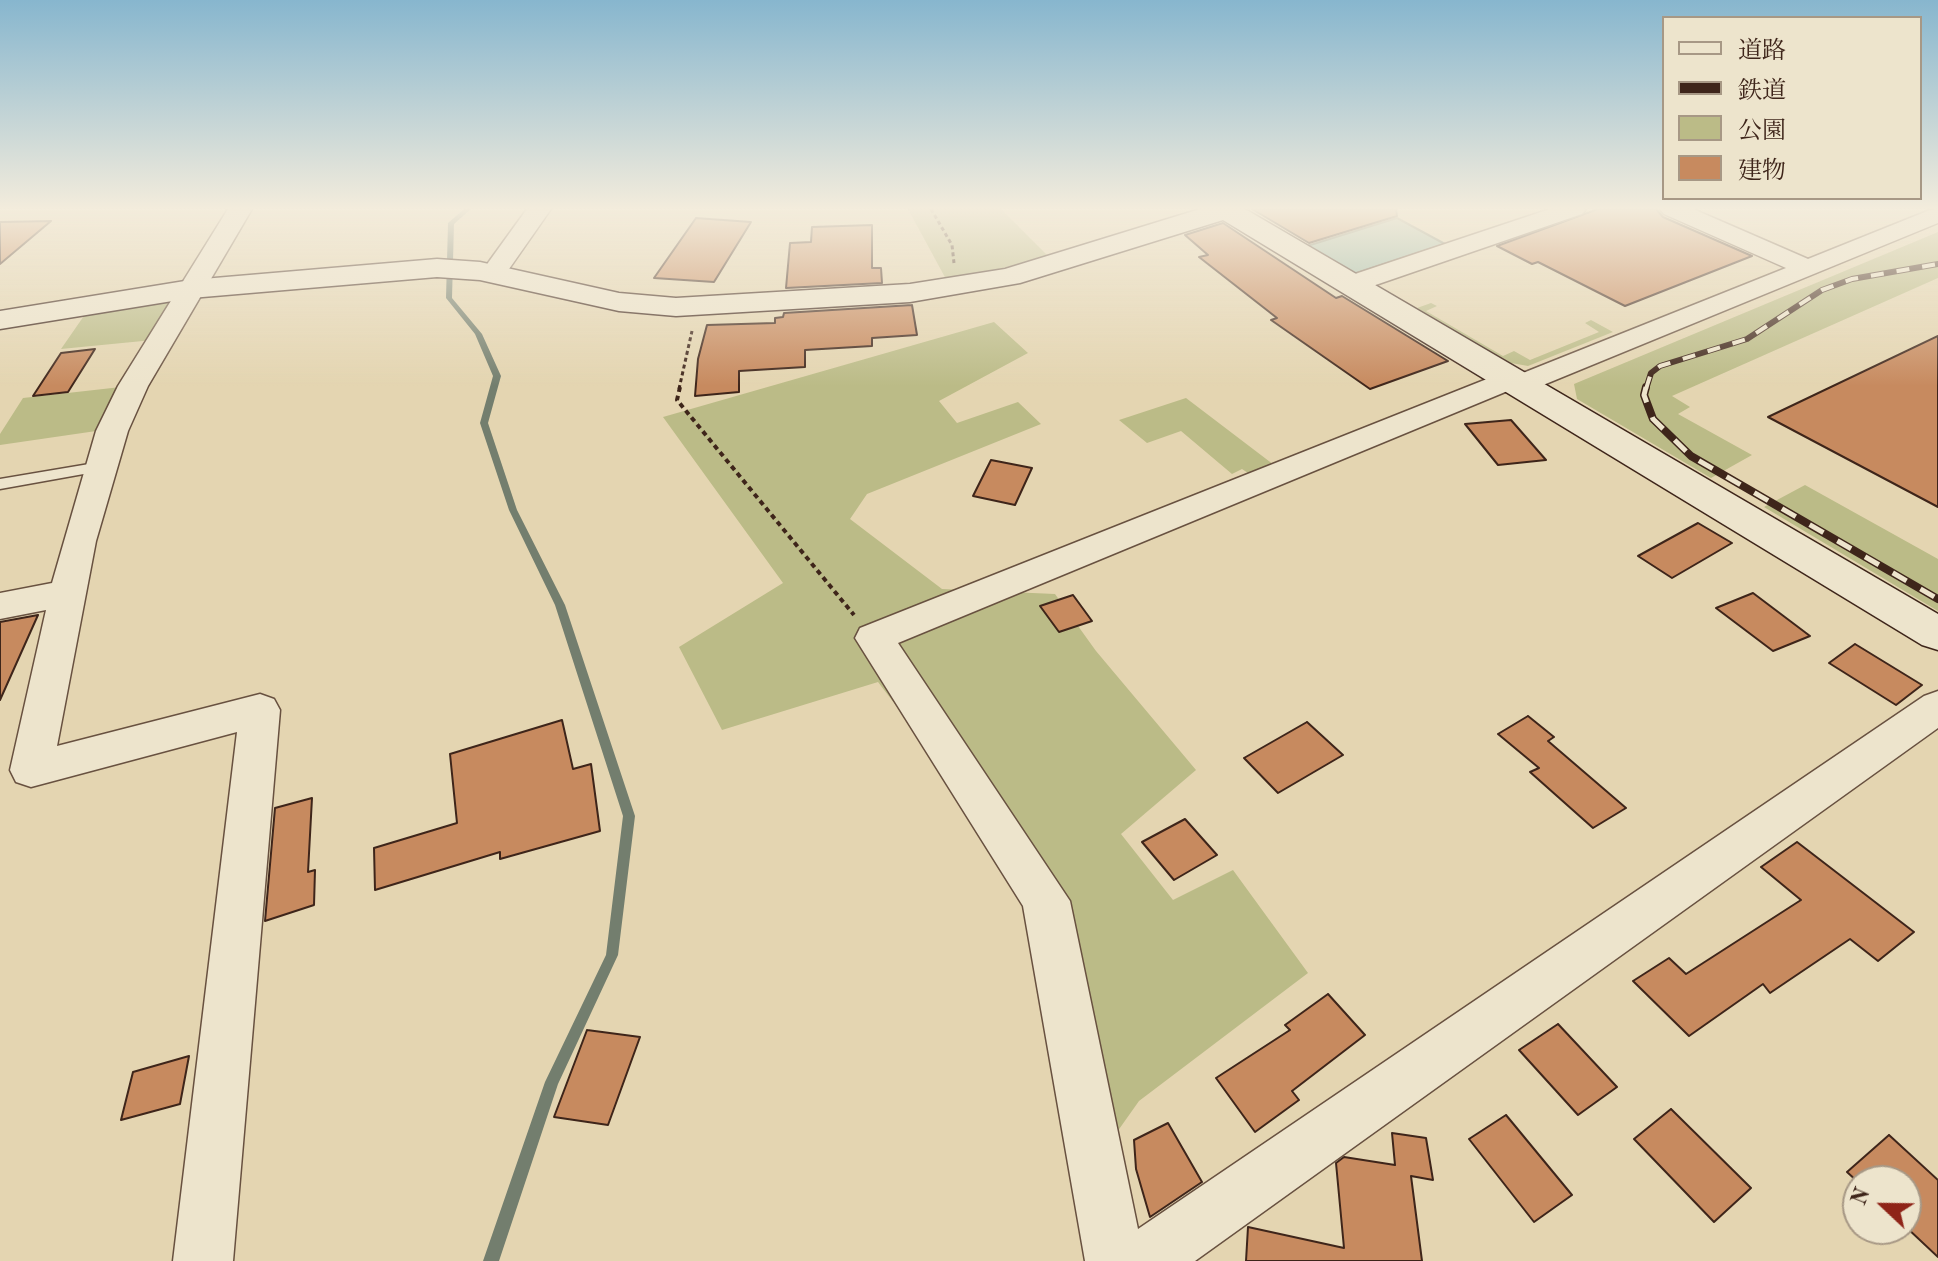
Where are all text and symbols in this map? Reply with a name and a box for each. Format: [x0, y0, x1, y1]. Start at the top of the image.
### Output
legend [1662, 16, 1922, 200]
text: 道路 [1738, 40, 1786, 64]
text: 鉄道 [1738, 80, 1786, 104]
text: 公園 [1738, 120, 1786, 144]
text: 建物 [1738, 160, 1786, 184]
north arrow [1842, 1165, 1922, 1245]
text: N [1848, 1185, 1875, 1209]

